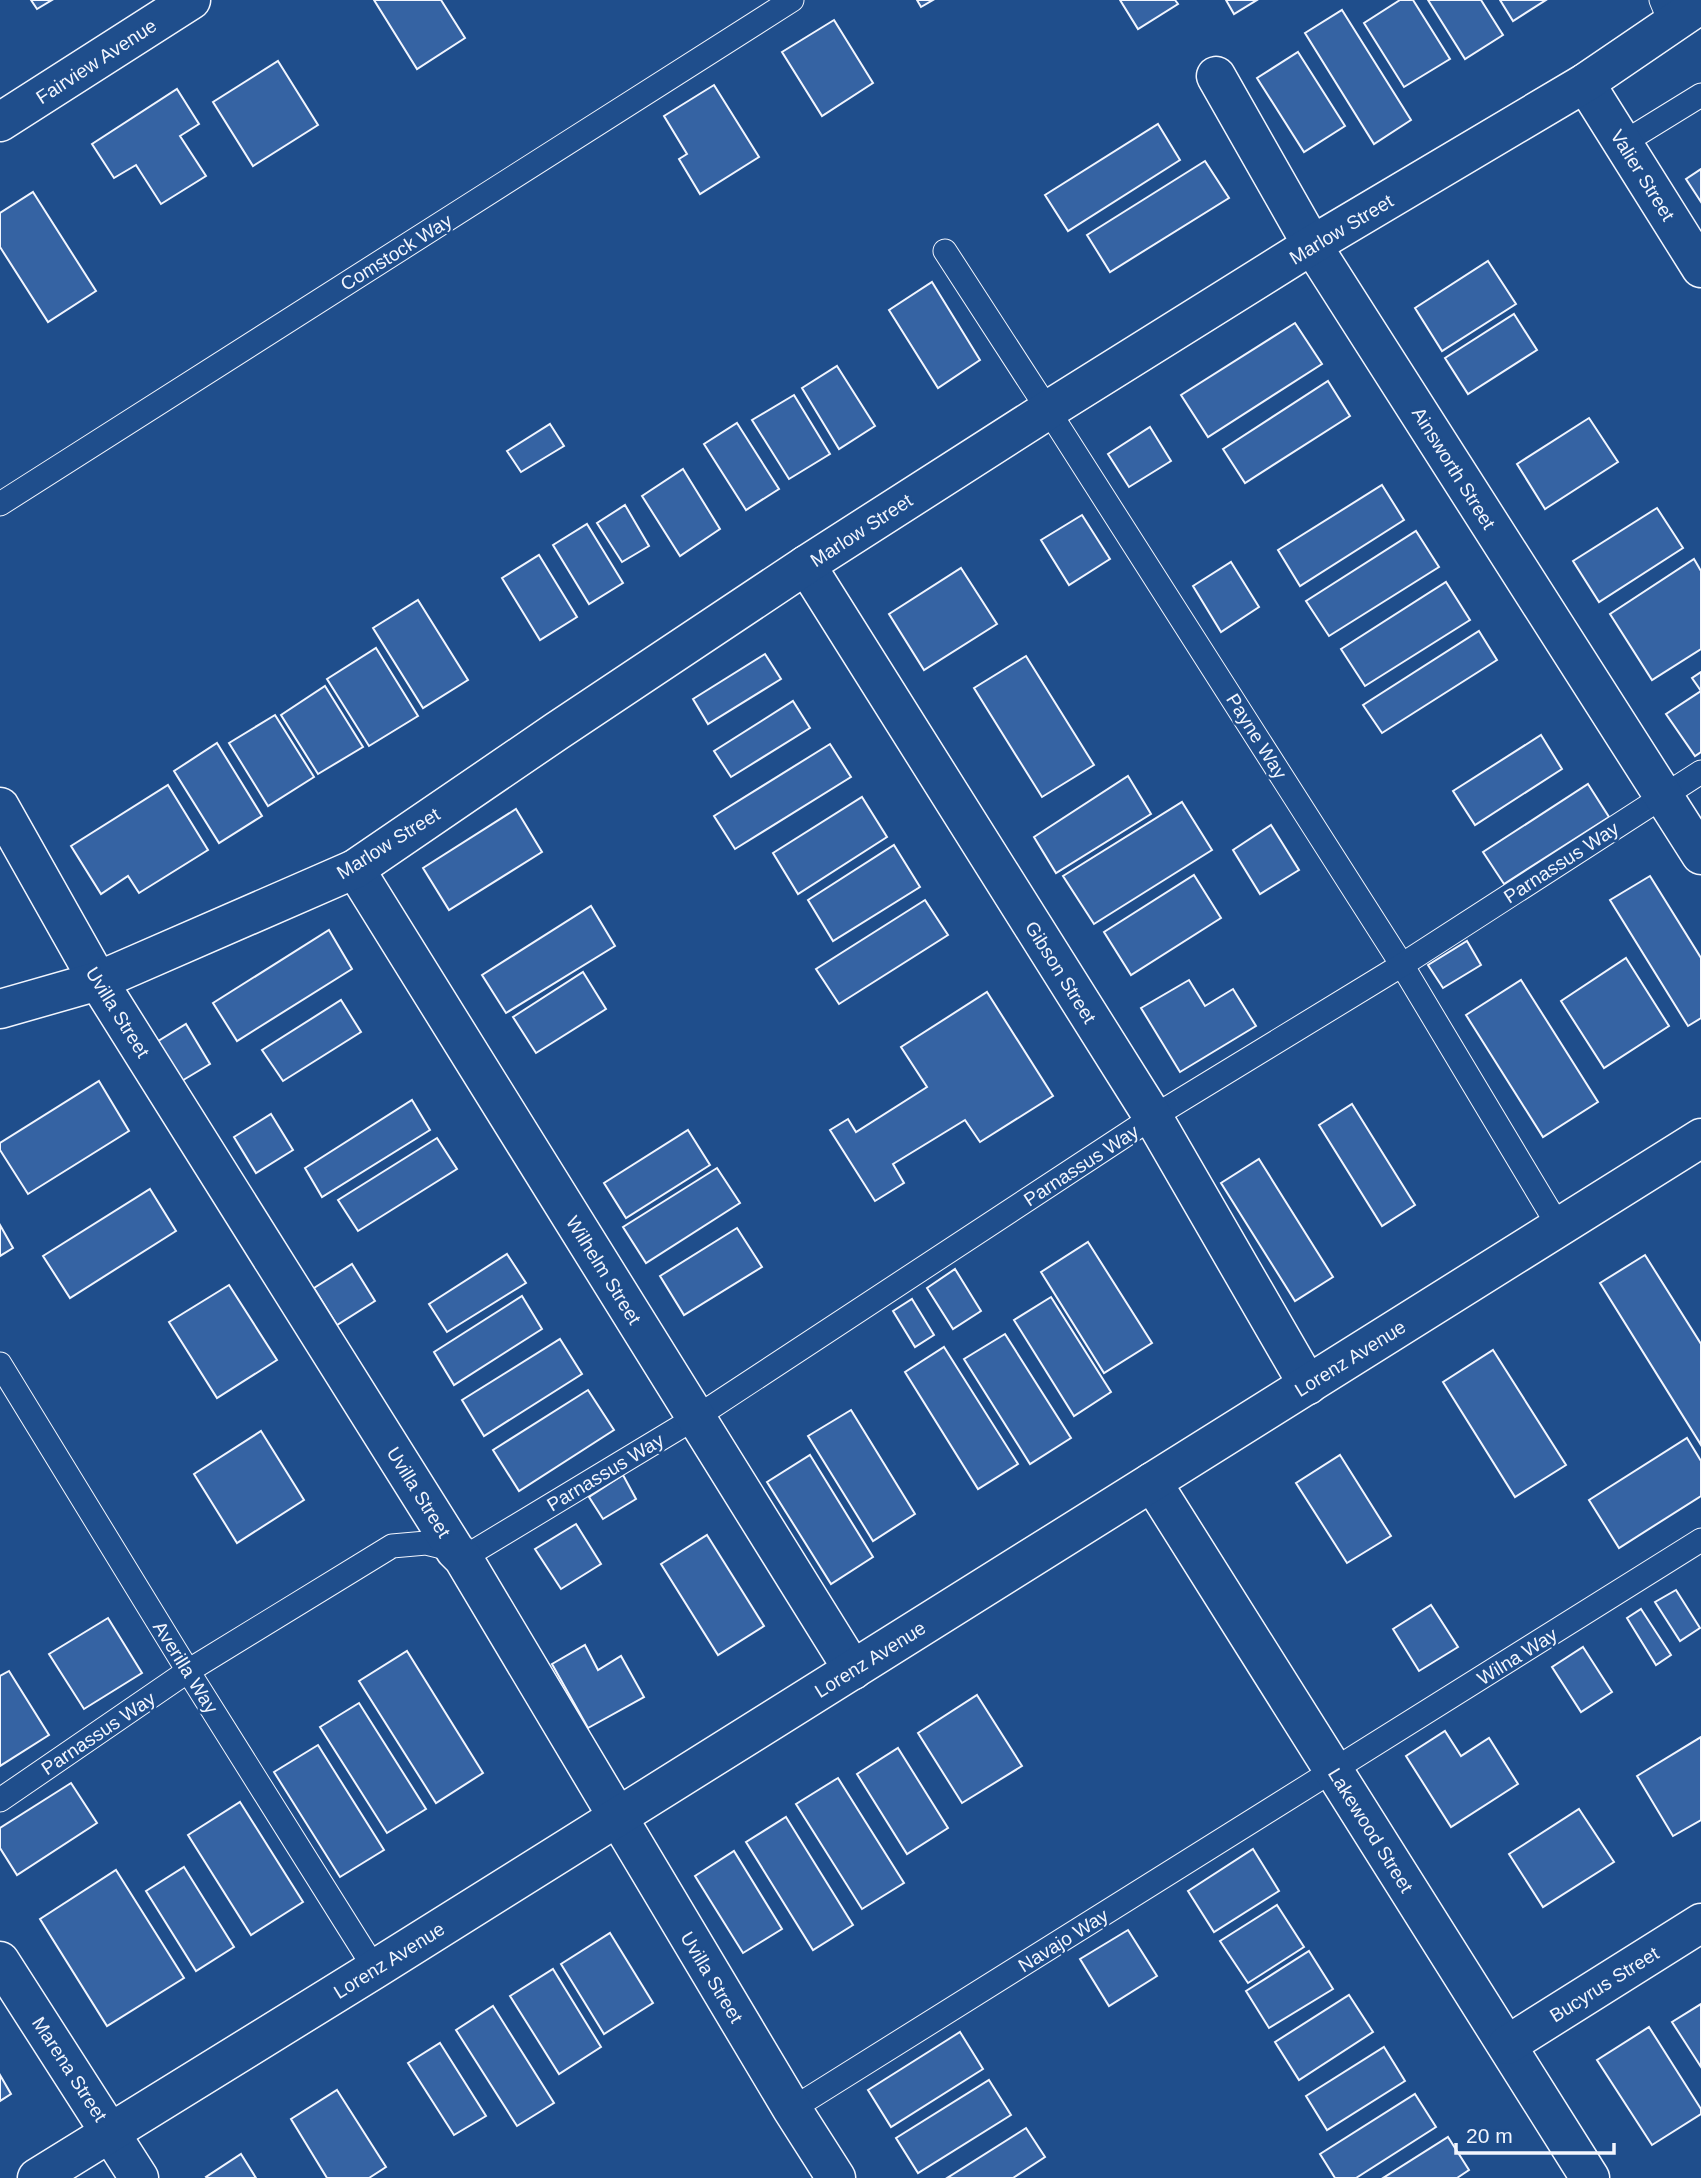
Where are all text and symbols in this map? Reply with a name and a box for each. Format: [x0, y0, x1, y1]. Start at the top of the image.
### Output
street label: Fairview Avenue [32, 15, 160, 108]
street label: Valier Street [1606, 126, 1679, 225]
street label: Marlow Street [1286, 190, 1398, 269]
street label: Comstock Way [337, 210, 456, 295]
street label: Ainsworth Street [1408, 404, 1500, 534]
street label: Marlow Street [806, 489, 917, 571]
street label: Payne Way [1222, 690, 1291, 783]
street label: Marlow Street [333, 803, 444, 883]
street label: Parnassus Way [1500, 817, 1623, 907]
street label: Gibson Street [1021, 917, 1101, 1028]
street label: Uvilla Street [82, 963, 154, 1062]
street label: Parnassus Way [1020, 1120, 1143, 1210]
street label: Wilhelm Street [562, 1212, 646, 1329]
street label: Lorenz Avenue [1291, 1316, 1409, 1401]
street label: Parnassus Way [543, 1429, 668, 1516]
street label: Uvilla Street [383, 1443, 455, 1542]
street label: Averilla Way [149, 1617, 222, 1718]
street label: Lorenz Avenue [811, 1617, 929, 1702]
street label: Wilna Way [1473, 1623, 1561, 1689]
street label: Parnassus Way [38, 1687, 159, 1779]
street label: Lakewood Street [1324, 1764, 1418, 1897]
street label: Navajo Way [1015, 1904, 1112, 1976]
street label: Lorenz Avenue [330, 1918, 448, 2003]
street label: Uvilla Street [676, 1928, 747, 2027]
street label: Bucyrus Street [1546, 1942, 1663, 2026]
street label: Marena Street [28, 2013, 112, 2126]
scale bar [1456, 2112, 1614, 2156]
text: 20 m [1466, 2124, 1513, 2147]

